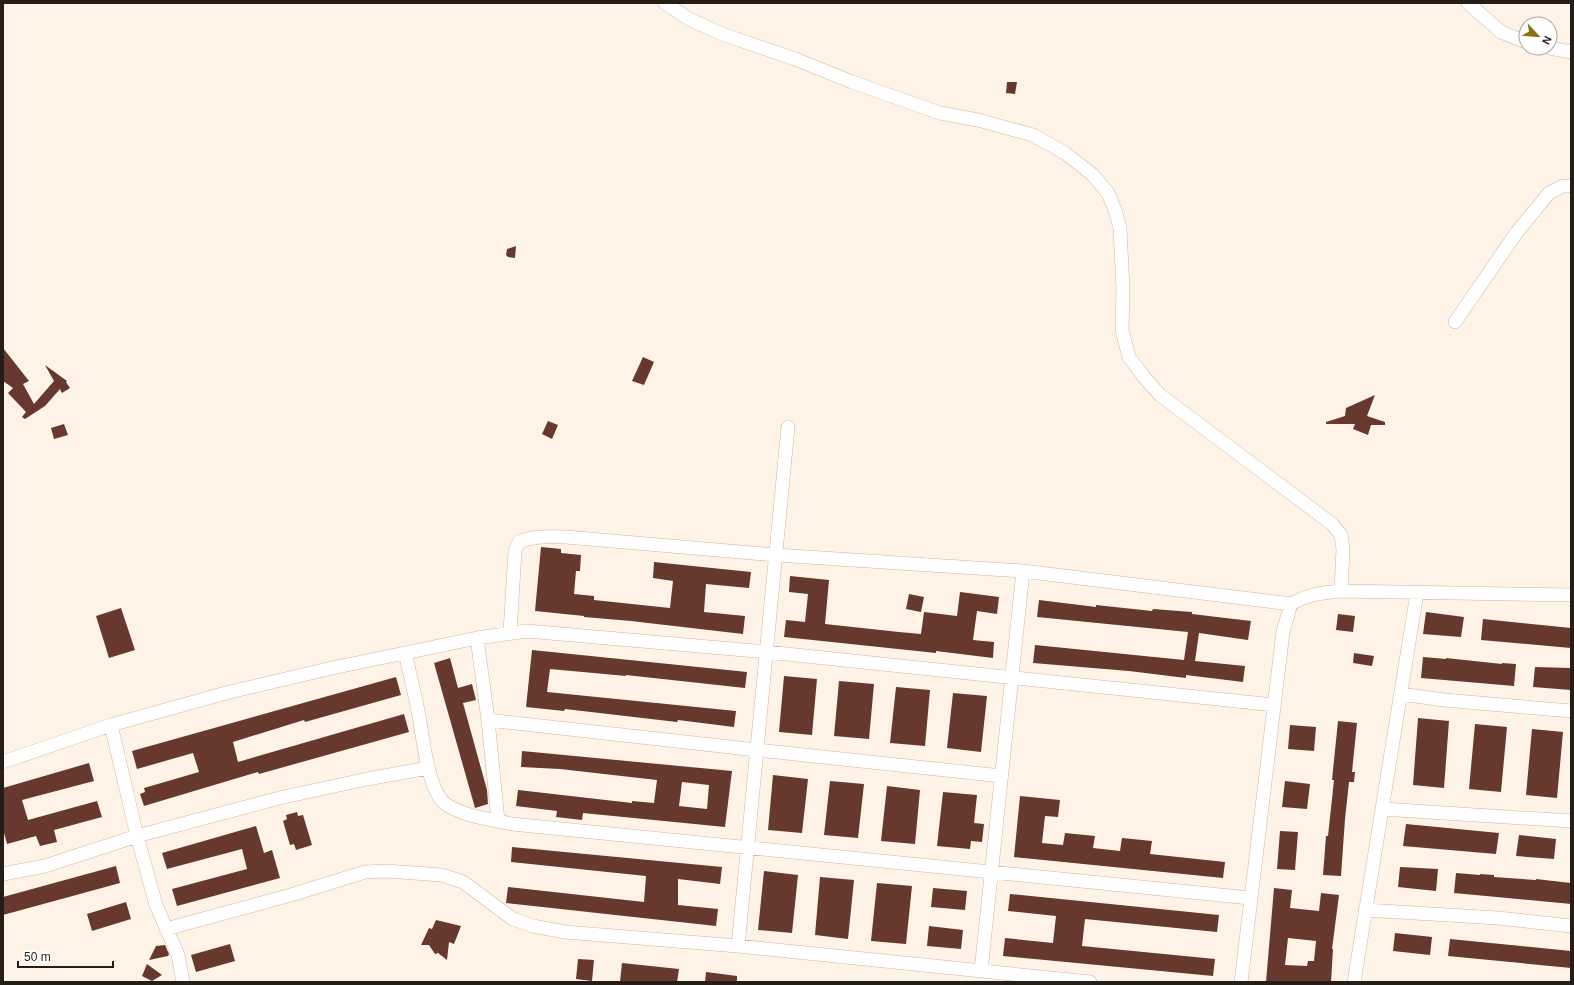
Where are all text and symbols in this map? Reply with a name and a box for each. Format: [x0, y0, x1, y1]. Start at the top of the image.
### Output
north arrow [1518, 16, 1558, 56]
text: N [1540, 34, 1554, 47]
scale bar [18, 943, 113, 969]
text: 50 m [24, 950, 51, 964]

